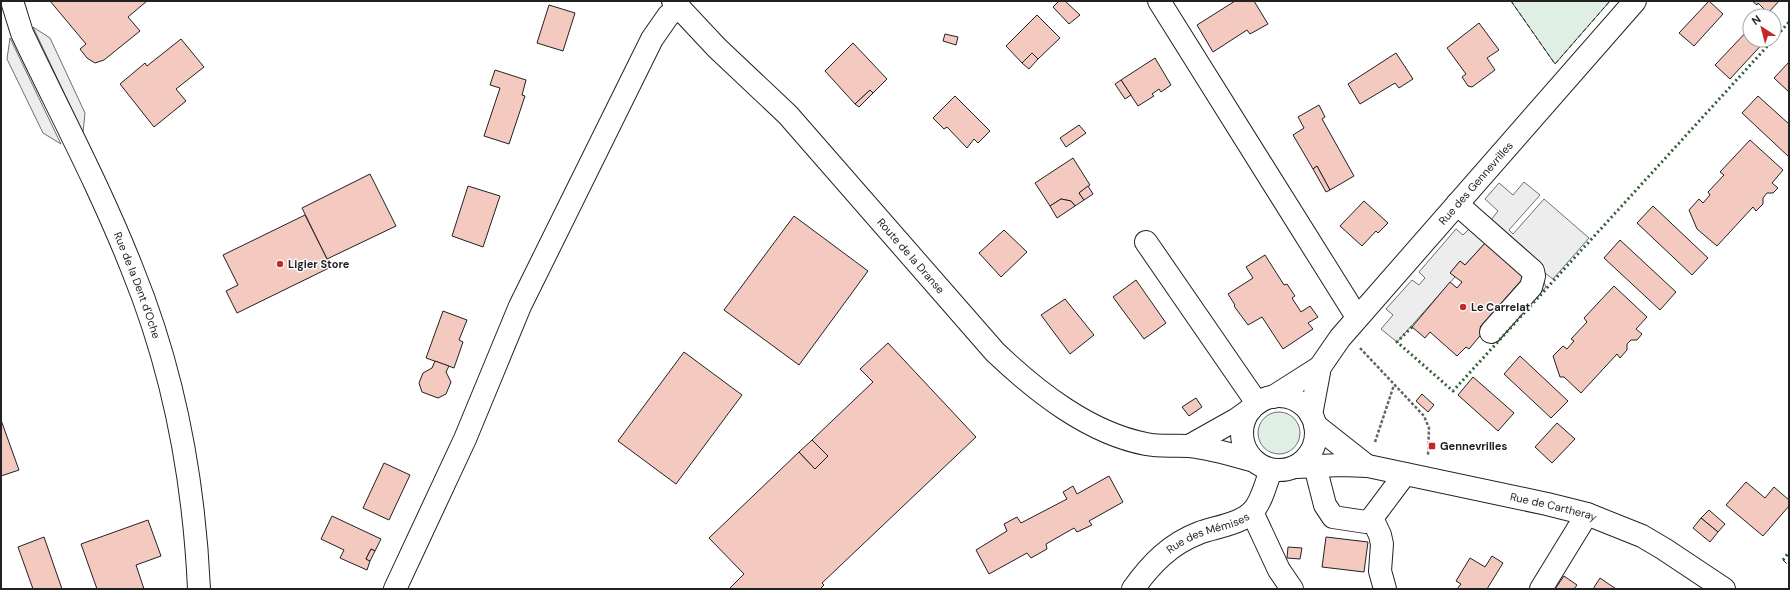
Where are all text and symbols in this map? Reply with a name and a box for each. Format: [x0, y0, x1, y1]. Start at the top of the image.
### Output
north arrow [1742, 8, 1782, 48]
text: N [1749, 12, 1763, 28]
street label: Rue des Gennevrilles [1435, 138, 1516, 228]
street label: Route de la Dranse [874, 215, 948, 296]
street label: Rue de la Dent d'Oche [111, 230, 164, 340]
place label: Ligier Store [288, 257, 350, 271]
marker: Ligier Store [275, 259, 285, 269]
place label: Le Carrelat [1471, 300, 1531, 314]
marker: Le Carrelat [1458, 302, 1468, 312]
place label: Gennevrilles [1440, 439, 1507, 453]
marker: Gennevrilles [1427, 441, 1437, 451]
street label: Rue de Cartheray [1509, 489, 1599, 524]
street label: Rue des Mémises [1163, 509, 1252, 557]

